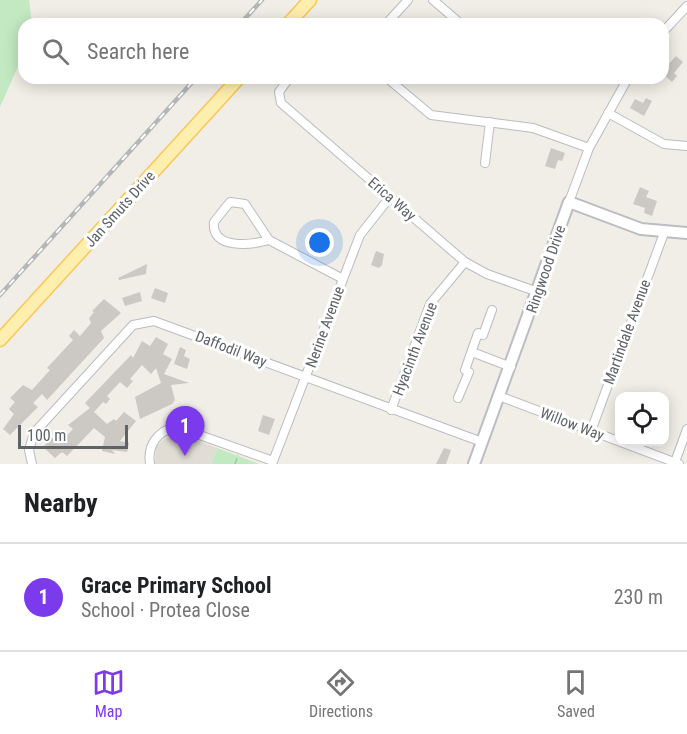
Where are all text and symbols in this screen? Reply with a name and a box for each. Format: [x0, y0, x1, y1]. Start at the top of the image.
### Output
search box [18, 18, 669, 84]
icon: search [39, 35, 72, 68]
text: Search here [87, 39, 189, 64]
street label: Jan Smuts Drive [81, 167, 159, 251]
street label: Erica Way [364, 173, 420, 225]
street label: Ringwood Drive [523, 223, 569, 315]
your location [305, 228, 334, 257]
street label: Martindale Avenue [600, 277, 654, 387]
street label: Nerine Avenue [302, 284, 348, 370]
street label: Hyacinth Avenue [389, 300, 441, 398]
street label: Daffodil Way [193, 327, 269, 371]
map controls [615, 392, 669, 446]
button: locate [615, 392, 669, 446]
street label: Willow Way [538, 404, 606, 444]
pin: 1 [166, 406, 204, 456]
scale bar [18, 422, 128, 450]
text: 100 m [27, 426, 66, 445]
text: Nearby [24, 488, 98, 518]
text: Grace Primary School [81, 573, 272, 598]
text: 1 [38, 585, 49, 609]
text: 230 m [614, 585, 663, 609]
text: School · Protea Close [81, 598, 250, 622]
tab: Map [92, 666, 125, 721]
tab: Directions [309, 666, 373, 721]
tab: Saved [557, 666, 595, 721]

